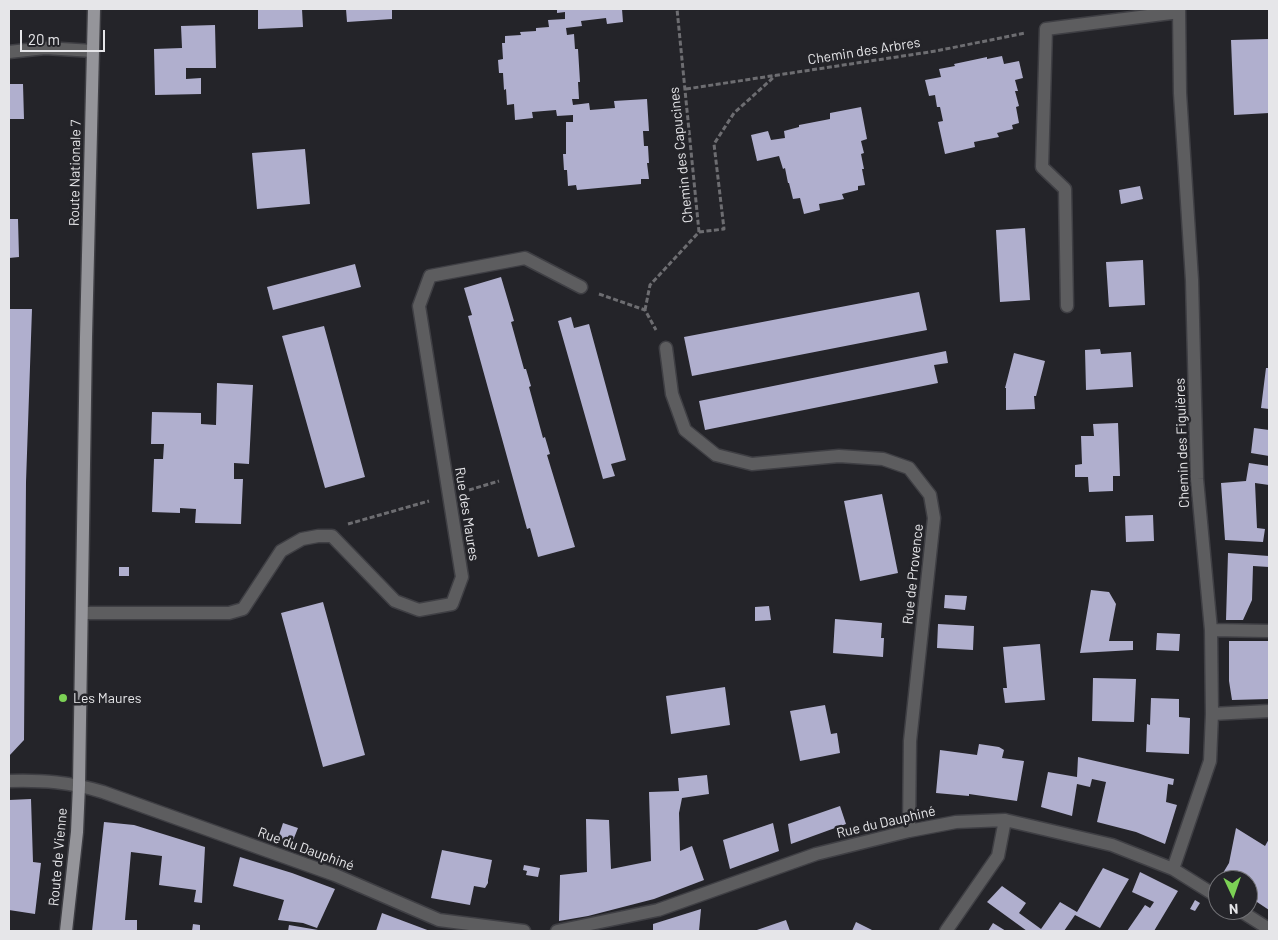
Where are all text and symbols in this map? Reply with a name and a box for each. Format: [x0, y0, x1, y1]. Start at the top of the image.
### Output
scale bar [22, 20, 108, 52]
text: 20 m [28, 30, 60, 48]
street label: Chemin des Arbres [807, 34, 921, 68]
street label: Chemin des Capucines [666, 86, 696, 224]
street label: Route Nationale 7 [66, 120, 84, 226]
street label: Chemin des Figuières [1171, 378, 1193, 508]
street label: Rue des Maures [451, 466, 483, 562]
street label: Rue de Provence [899, 523, 927, 625]
place label: Les Maures [73, 690, 142, 706]
marker: Les Maures [57, 692, 69, 704]
street label: Rue du Dauphiné [835, 802, 937, 842]
street label: Route de Vienne [45, 807, 71, 907]
street label: Rue du Dauphiné [256, 824, 356, 874]
north arrow [1208, 870, 1258, 920]
text: N [1229, 901, 1239, 918]

